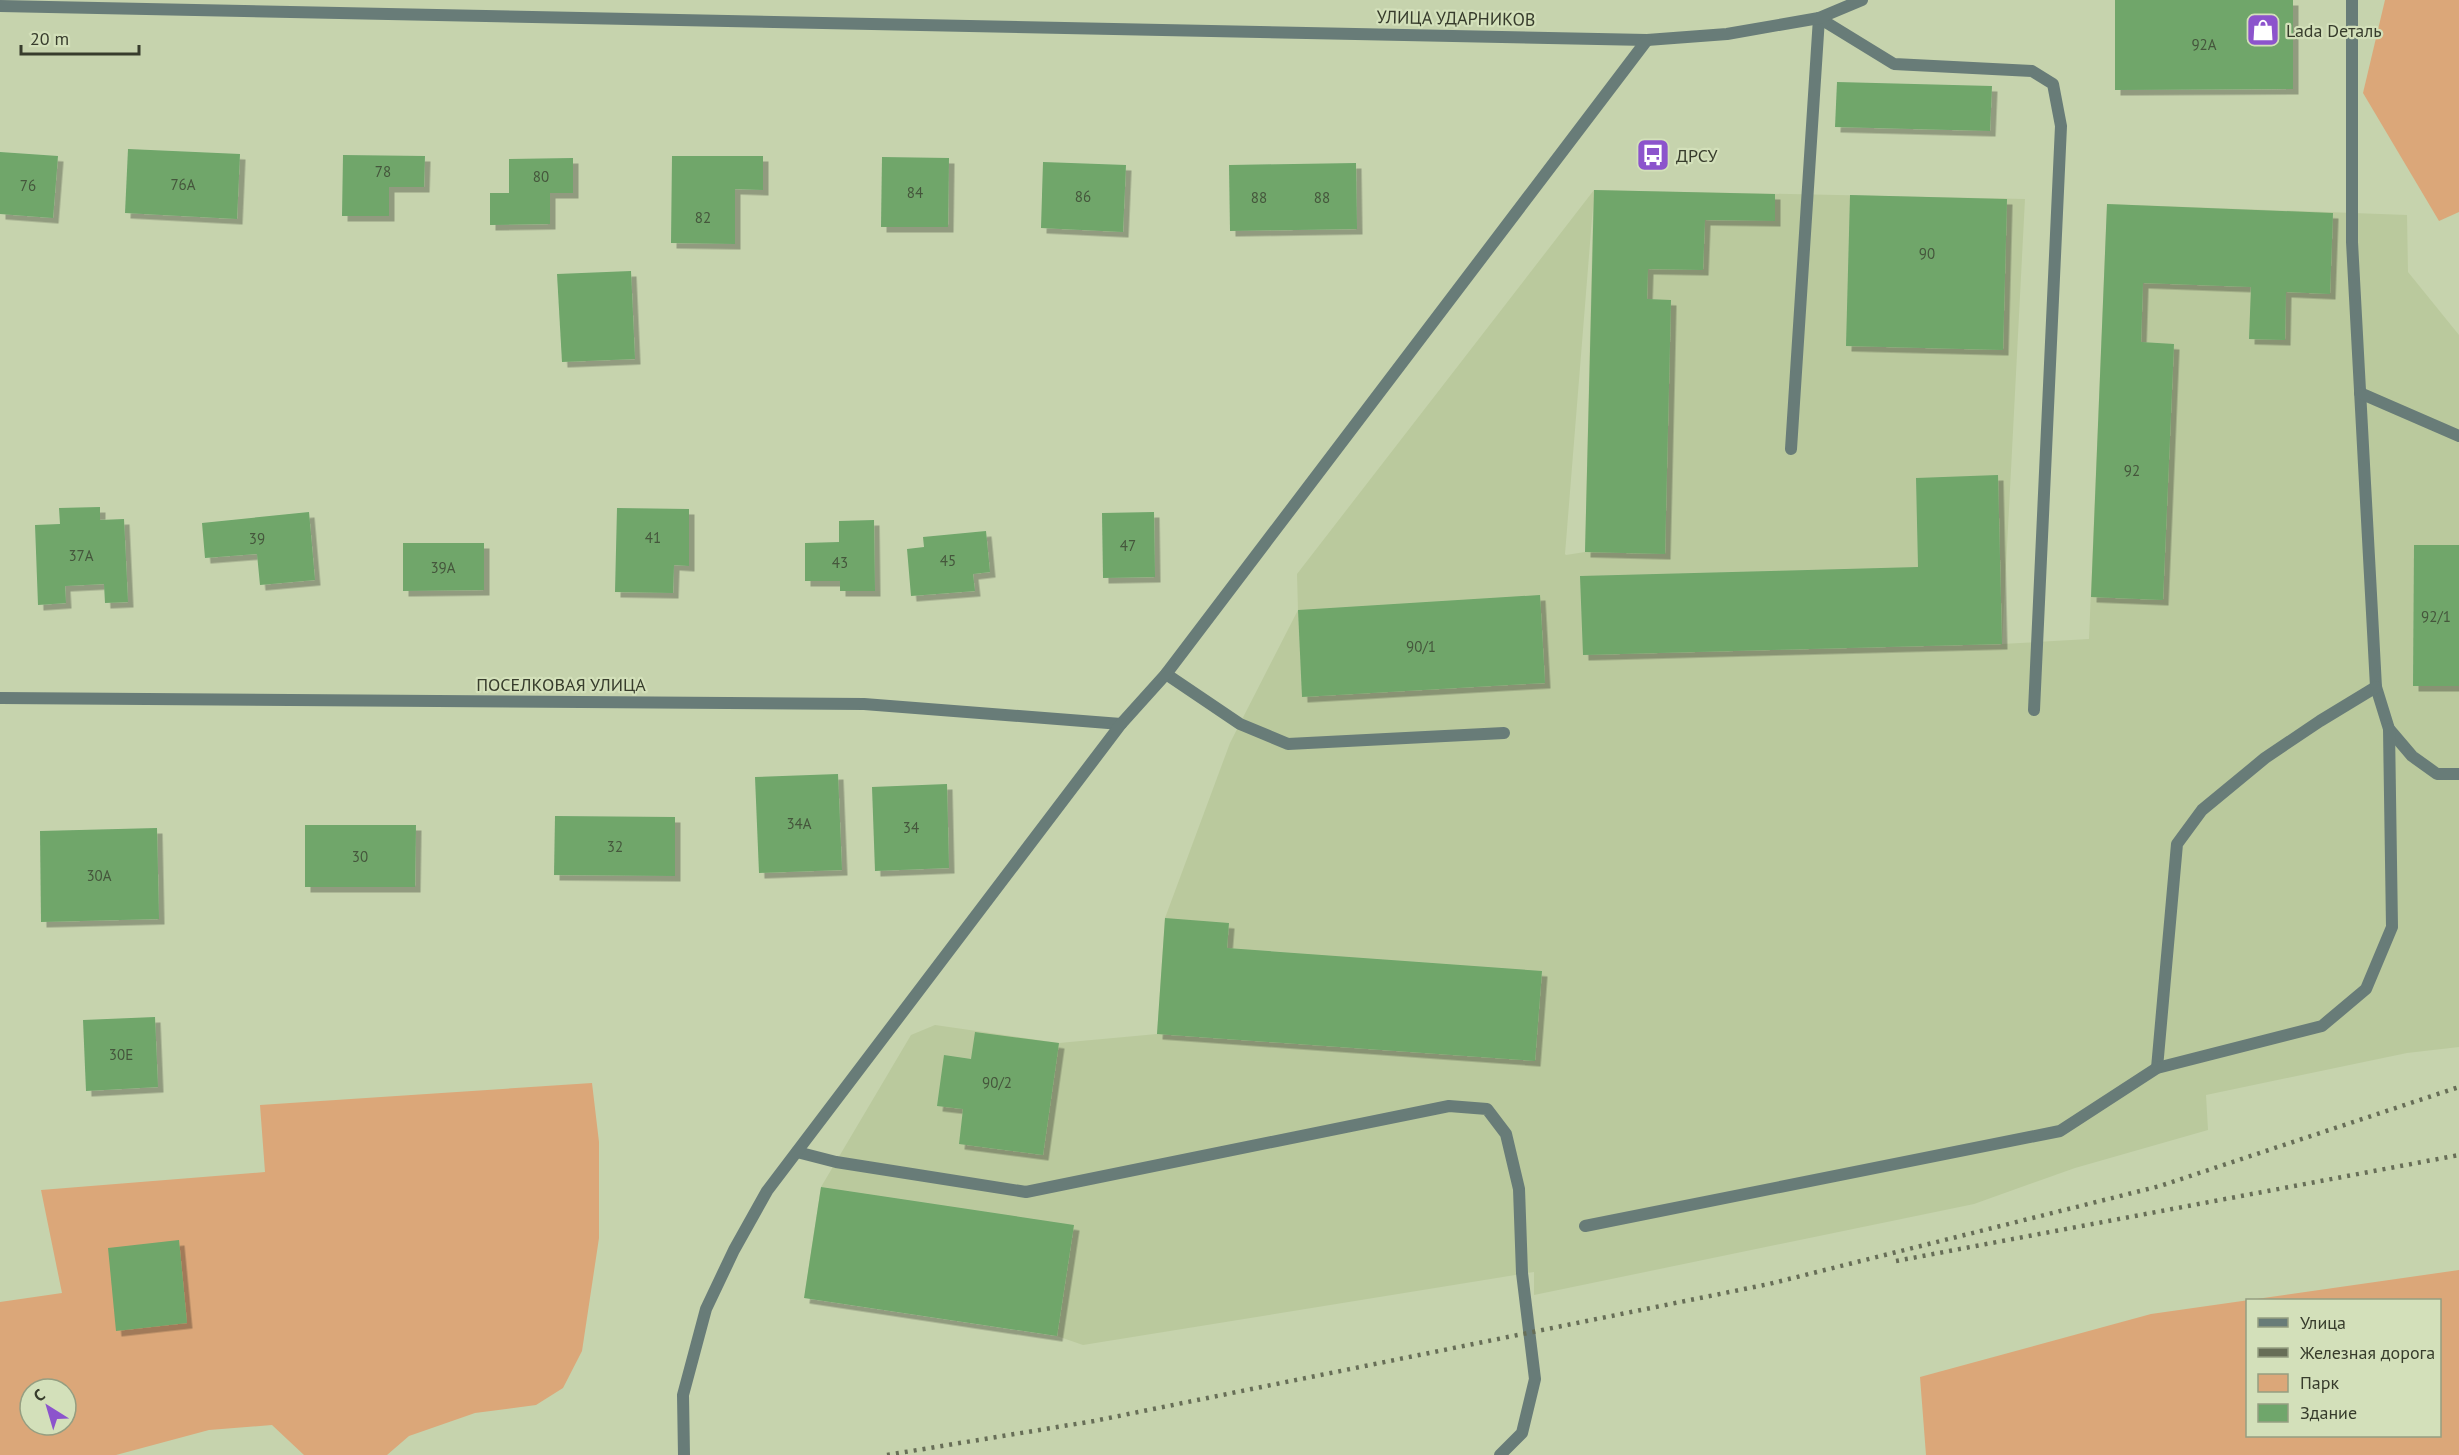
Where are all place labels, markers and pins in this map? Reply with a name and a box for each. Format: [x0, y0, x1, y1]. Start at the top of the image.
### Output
shop icon: Lada Dеталь [2245, 12, 2281, 48]
place label: Lada Dеталь [2286, 19, 2382, 42]
bus stop icon: ДРСУ [1635, 137, 1671, 173]
place label: ДРСУ [1676, 144, 1718, 167]

